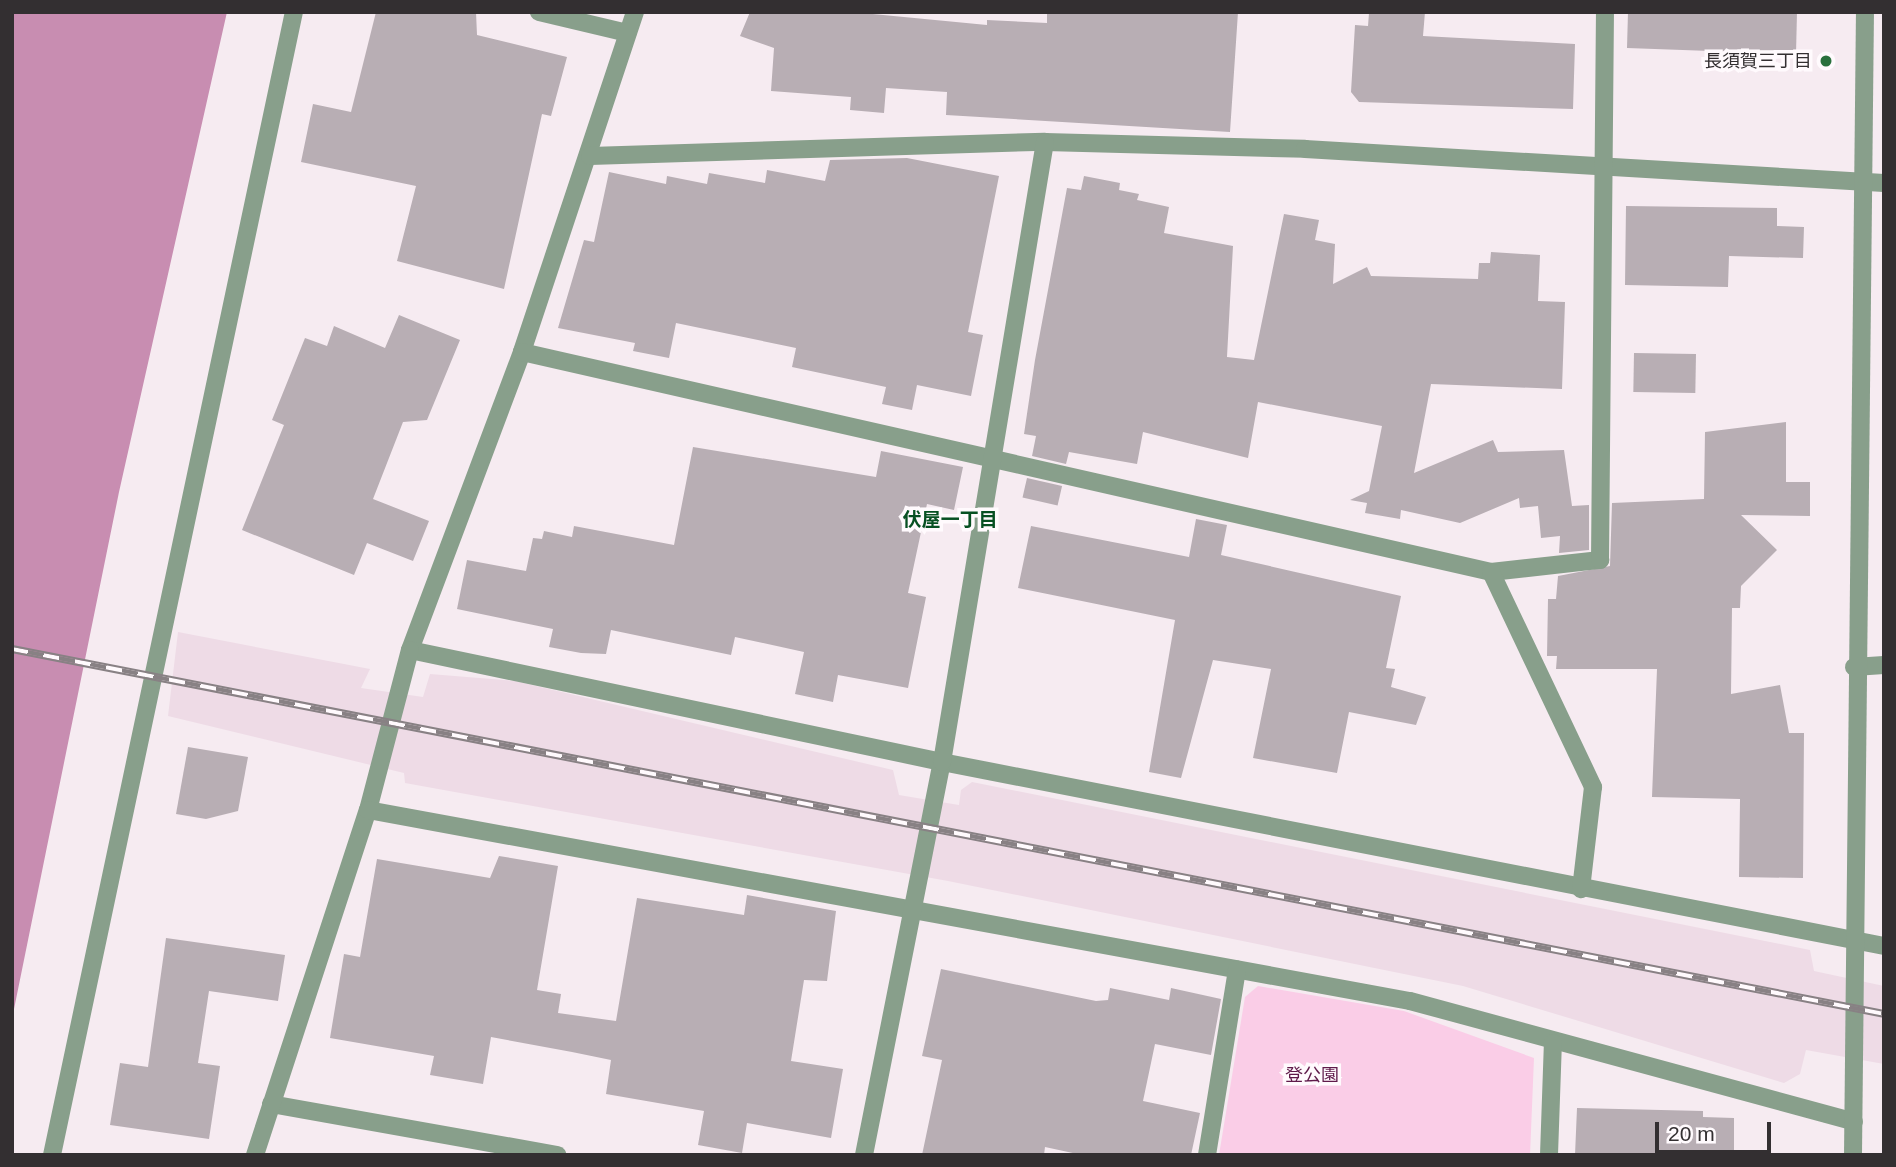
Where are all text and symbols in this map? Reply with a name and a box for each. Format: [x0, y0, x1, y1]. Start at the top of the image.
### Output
place label: 長須賀三丁目 [1704, 50, 1812, 72]
marker: 長須賀三丁目 [1818, 53, 1834, 69]
district label: 伏屋一丁目 [903, 509, 997, 531]
park label: 登公園 [1285, 1064, 1339, 1086]
scale bar [1658, 1108, 1773, 1152]
text: 20 m [1668, 1122, 1715, 1145]

